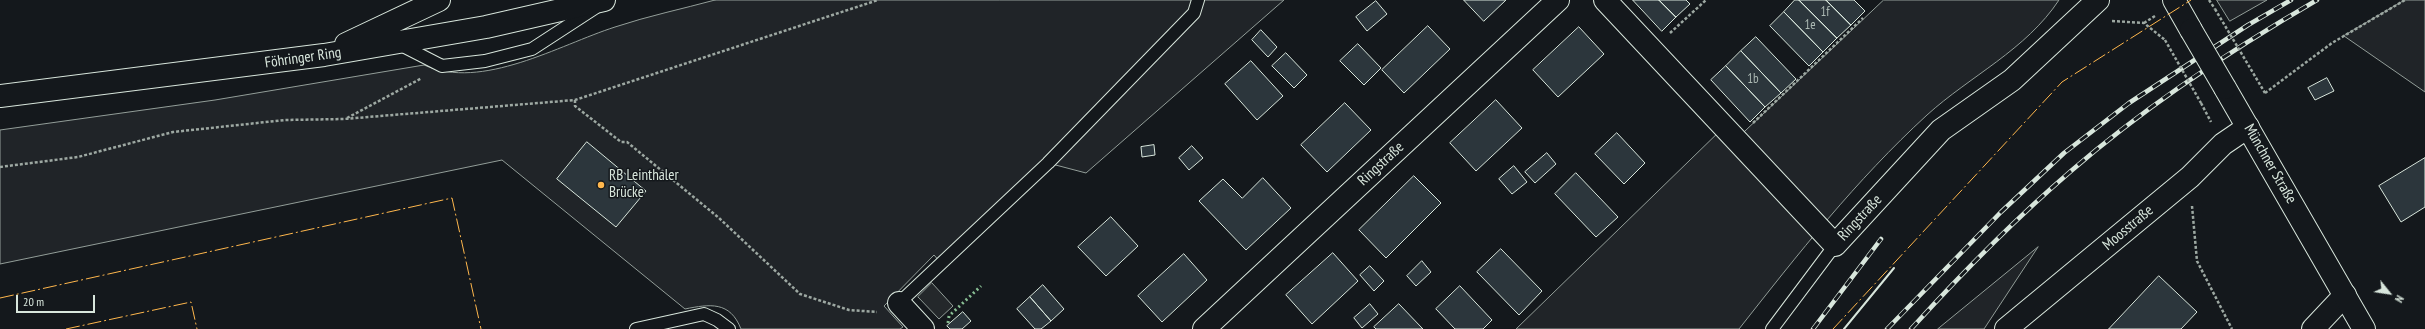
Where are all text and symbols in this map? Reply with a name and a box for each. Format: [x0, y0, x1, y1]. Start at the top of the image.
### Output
house number: 1f [1820, 4, 1830, 20]
house number: 1e [1804, 17, 1816, 33]
street label: Föhringer Ring [264, 44, 342, 72]
house number: 1b [1747, 71, 1759, 87]
street label: Münchner Straße [2240, 121, 2300, 207]
street label: Ringstraße [1354, 138, 1408, 190]
place label: RB Leinthaler Brücke [609, 167, 679, 202]
marker: RB Leinthaler Brücke [596, 180, 606, 190]
street label: Ringstraße [1834, 191, 1886, 245]
street label: Moosstraße [2099, 202, 2157, 254]
north arrow [2369, 273, 2409, 313]
scale bar [18, 287, 97, 313]
text: N [2392, 293, 2407, 305]
text: 20 m [23, 294, 44, 309]

